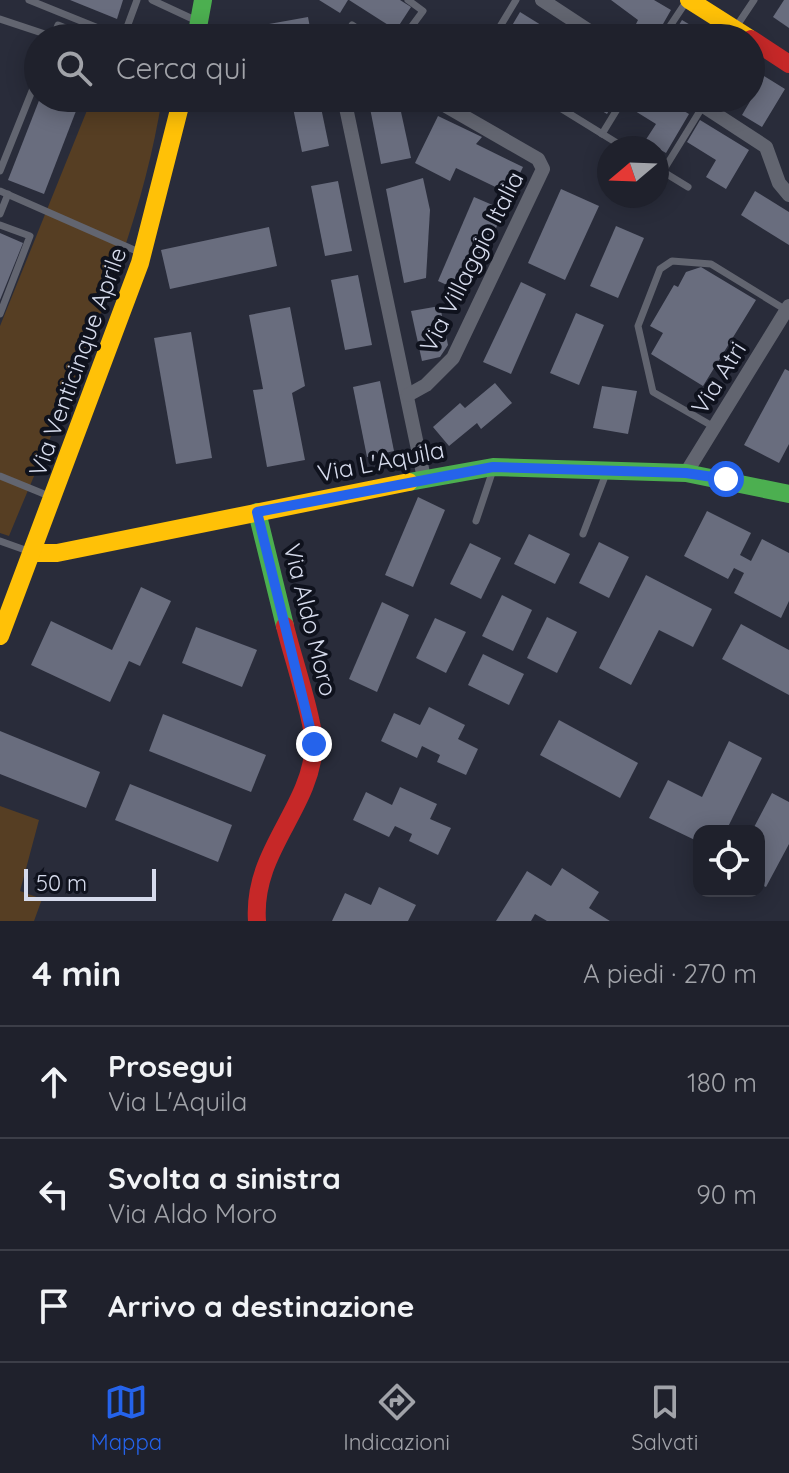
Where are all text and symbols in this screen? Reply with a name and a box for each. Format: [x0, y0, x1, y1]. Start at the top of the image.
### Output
search box [24, 24, 765, 112]
icon: search [52, 46, 96, 90]
text: Cerca qui [116, 49, 247, 87]
north arrow [597, 136, 669, 208]
street label: Via Villaggio Italia [413, 166, 530, 357]
street label: Via Venticinque Aprile [22, 243, 132, 480]
street label: Via Atri [684, 336, 752, 419]
street label: Via L'Aquila [315, 434, 447, 488]
route start [708, 461, 744, 497]
street label: Via Aldo Moro [278, 540, 344, 699]
route end [296, 726, 332, 762]
map controls [693, 825, 765, 897]
button: locate [693, 825, 765, 897]
scale bar [24, 865, 156, 901]
text: 50 m [36, 869, 87, 897]
text: 4 min [32, 952, 121, 995]
text: A piedi · 270 m [583, 957, 757, 990]
text: Prosegui [108, 1047, 233, 1085]
icon: ahead [32, 1060, 76, 1104]
text: 180 m [687, 1066, 757, 1099]
text: Via L'Aquila [108, 1085, 247, 1118]
text: Svolta a sinistra [108, 1159, 341, 1197]
icon: left [32, 1172, 76, 1216]
text: 90 m [696, 1178, 757, 1211]
text: Via Aldo Moro [108, 1197, 277, 1230]
icon: arrive [32, 1284, 76, 1328]
text: Arrivo a destinazione [108, 1287, 414, 1325]
tab: Mappa [91, 1380, 162, 1456]
tab: Indicazioni [343, 1380, 450, 1456]
tab: Salvati [631, 1380, 698, 1456]

